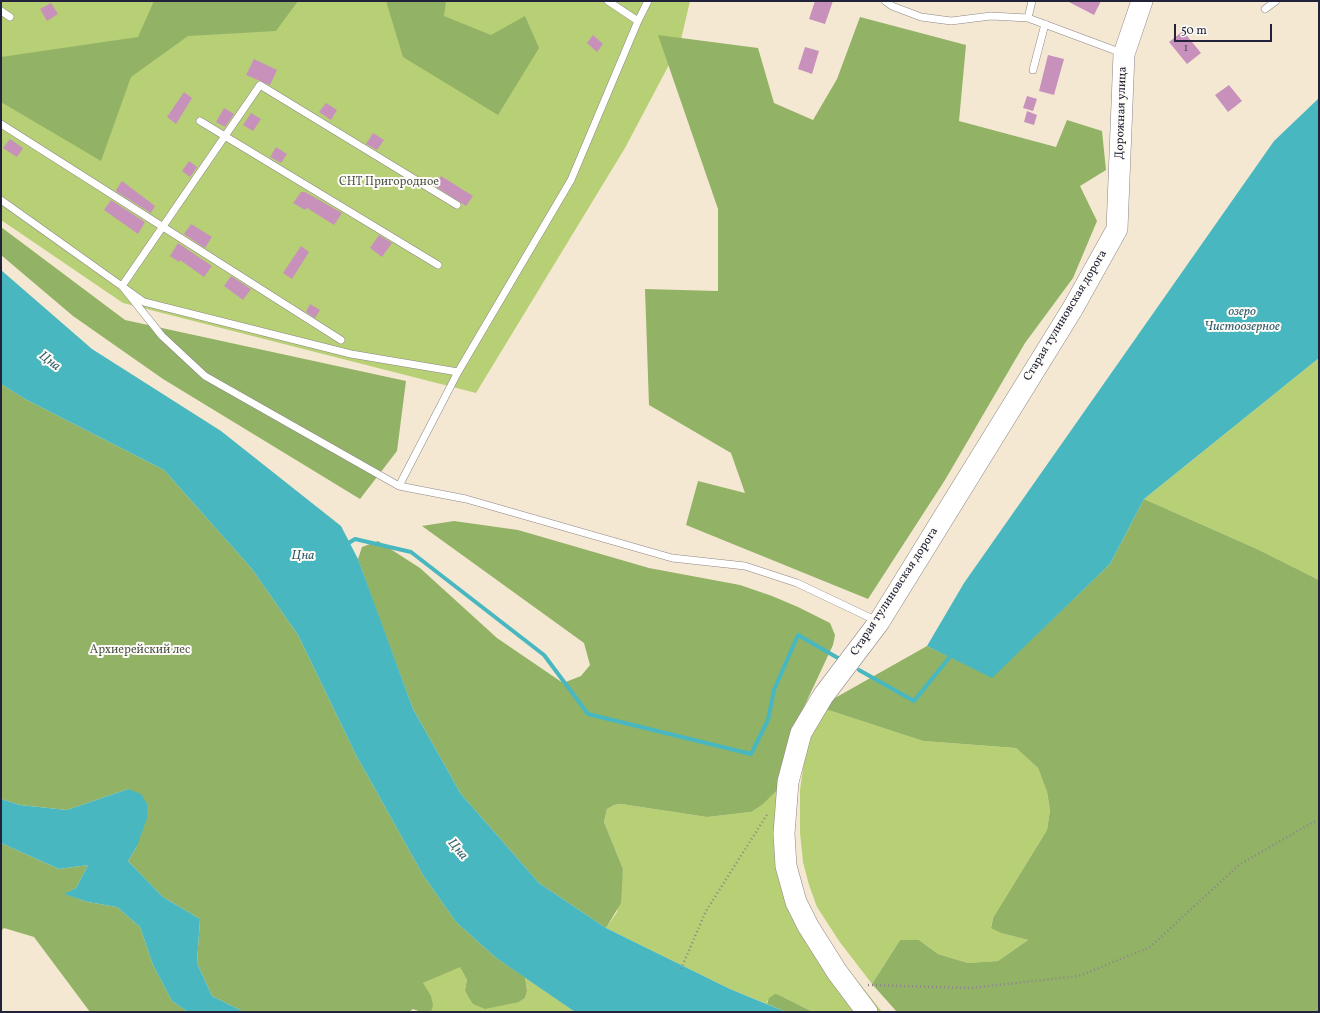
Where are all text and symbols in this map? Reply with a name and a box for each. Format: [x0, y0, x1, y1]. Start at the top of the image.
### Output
scale bar [1176, 16, 1274, 42]
text: 50 m [1181, 23, 1207, 39]
house number: 1 [1184, 43, 1188, 55]
street label: Дорожная улица [1113, 66, 1131, 160]
park label: СНТ Пригородное [339, 176, 439, 190]
street label: Старая тулиновская дорога [1021, 248, 1111, 384]
water label: озеро Чистоозерное [1204, 305, 1280, 336]
water label: Цна [35, 349, 63, 375]
street label: Старая тулиновская дорога [848, 525, 942, 659]
water label: Цна [292, 549, 314, 565]
park label: Архиерейский лес [90, 644, 190, 658]
water label: Цна [444, 836, 470, 864]

